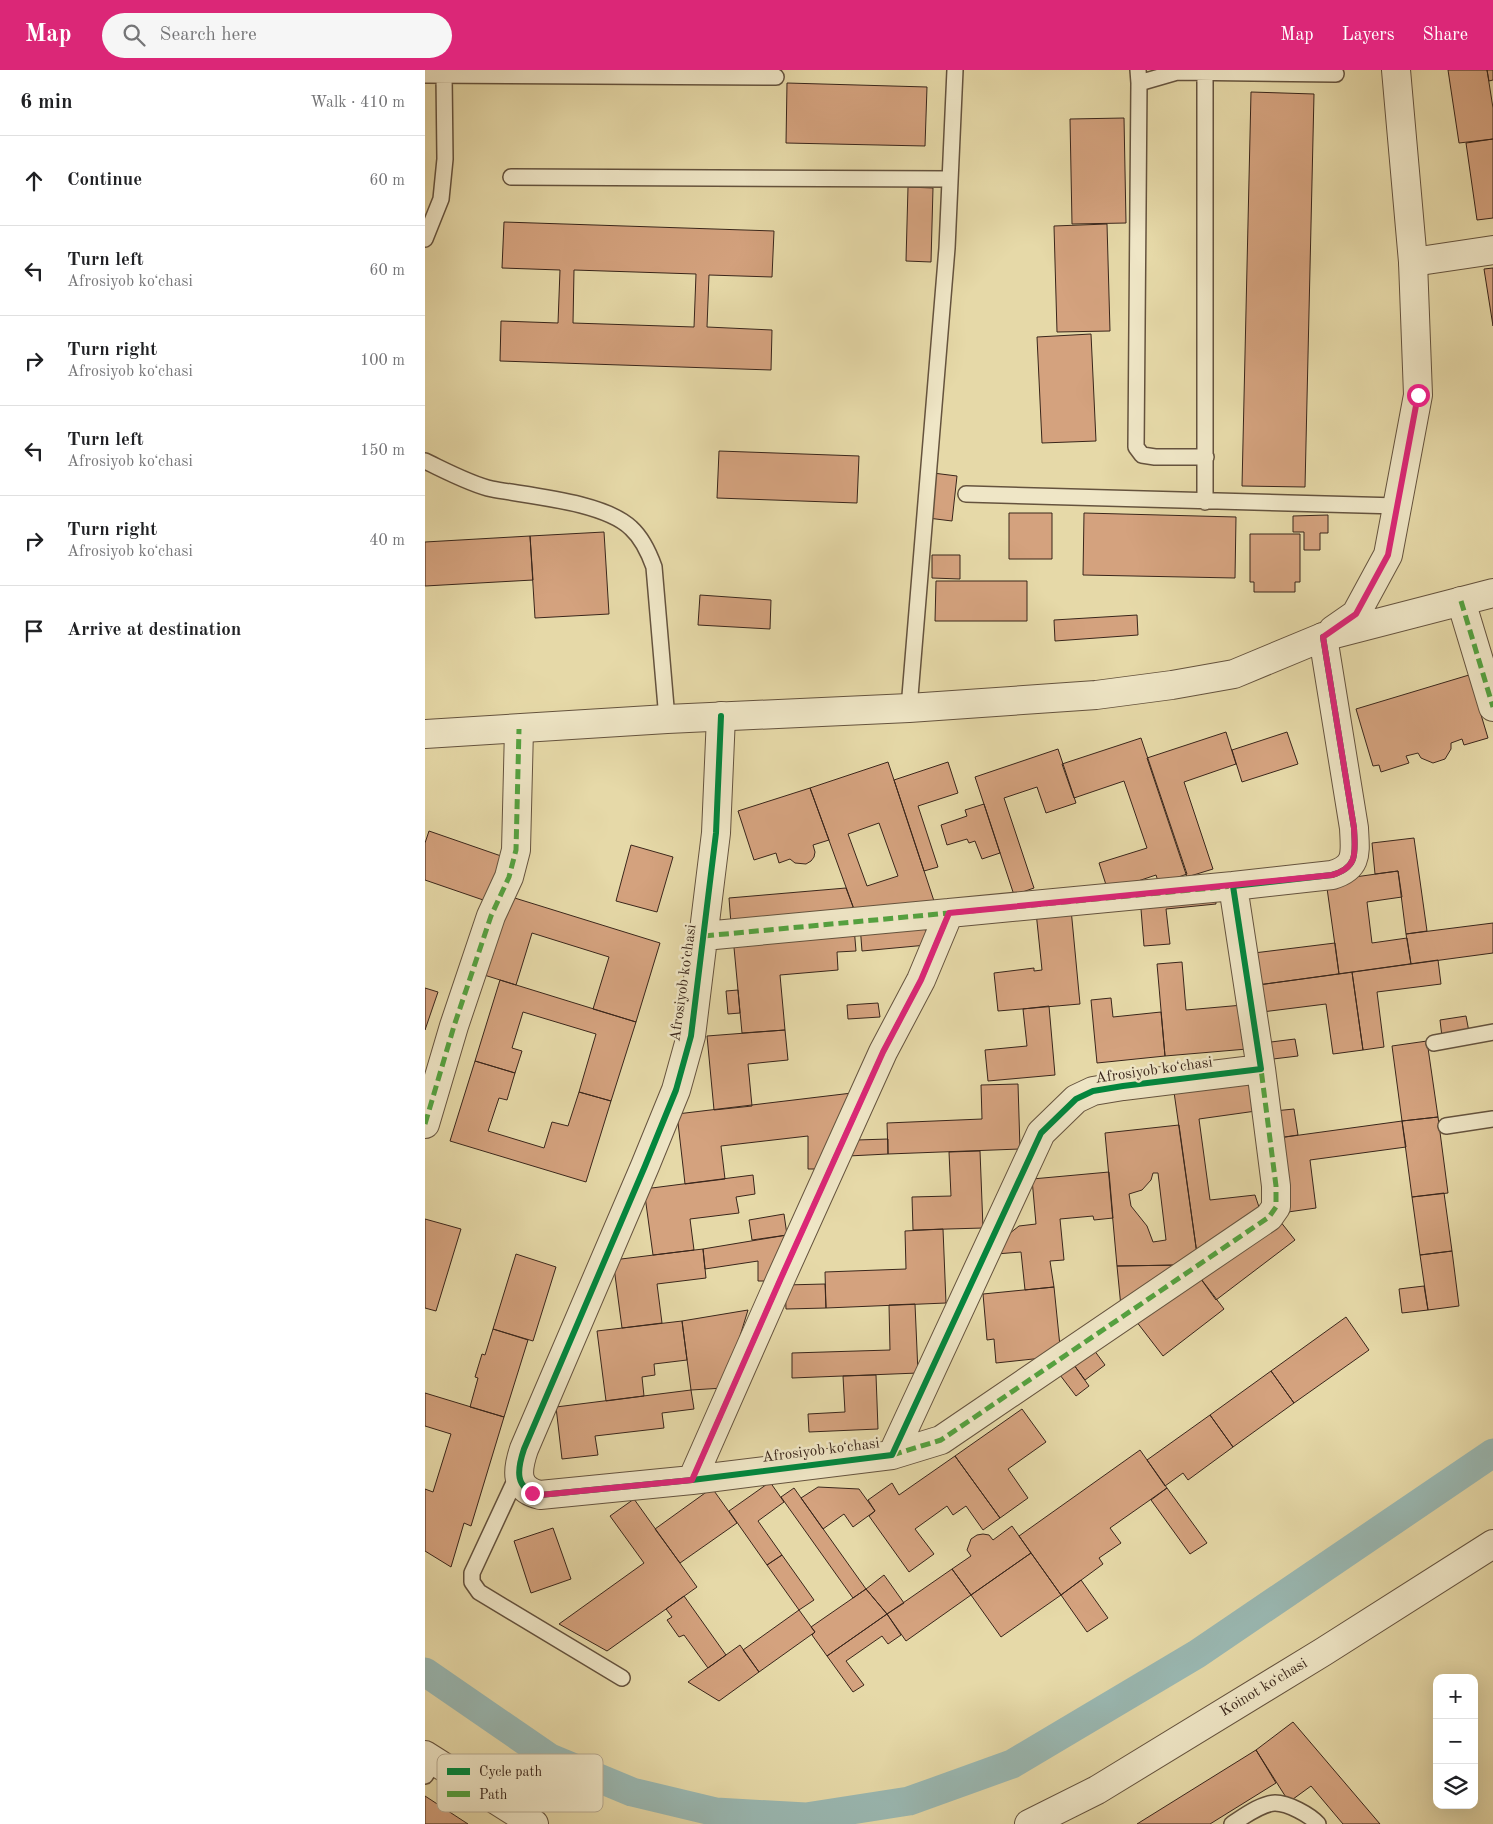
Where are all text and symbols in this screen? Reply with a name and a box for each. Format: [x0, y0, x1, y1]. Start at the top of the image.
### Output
search box [102, 13, 452, 58]
icon: search [120, 21, 148, 49]
text: Map [25, 23, 72, 47]
text: Search here [160, 26, 257, 45]
text: Map [1280, 26, 1314, 44]
text: Layers [1342, 26, 1394, 44]
text: Share [1422, 26, 1468, 44]
text: 6 min [20, 92, 73, 113]
text: Walk · 410 m [310, 95, 405, 111]
icon: ahead [20, 167, 48, 195]
text: Continue [67, 171, 142, 190]
text: 60 m [369, 173, 405, 189]
text: Turn left [67, 251, 144, 270]
icon: left [20, 257, 48, 285]
text: 60 m [369, 263, 405, 279]
text: Afrosiyob koʻchasi [67, 274, 193, 290]
text: Turn right [67, 341, 157, 360]
icon: right [20, 347, 48, 375]
text: 100 m [360, 353, 405, 369]
text: Afrosiyob koʻchasi [67, 364, 193, 380]
route start [1407, 384, 1430, 407]
text: Turn left [67, 431, 144, 450]
icon: left [20, 437, 48, 465]
text: 150 m [360, 443, 405, 459]
text: Afrosiyob koʻchasi [67, 454, 193, 470]
text: Turn right [67, 521, 157, 540]
icon: right [20, 527, 48, 555]
text: 40 m [369, 533, 405, 549]
text: Afrosiyob koʻchasi [67, 544, 193, 560]
icon: arrive [20, 617, 48, 645]
text: Arrive at destination [67, 621, 241, 640]
street label: Afrosiyob koʻchasi [668, 924, 700, 1042]
street label: Afrosiyob koʻchasi [1095, 1055, 1213, 1087]
street label: Afrosiyob koʻchasi [762, 1436, 880, 1466]
route end [521, 1482, 544, 1505]
street label: Koinot koʻchasi [1218, 1656, 1310, 1720]
map controls [1433, 1674, 1478, 1809]
button: + [1433, 1674, 1478, 1719]
button: − [1433, 1719, 1478, 1764]
legend [437, 1754, 603, 1812]
button: layers [1433, 1764, 1478, 1809]
text: Cycle path [479, 1765, 542, 1779]
text: Path [479, 1788, 508, 1802]

